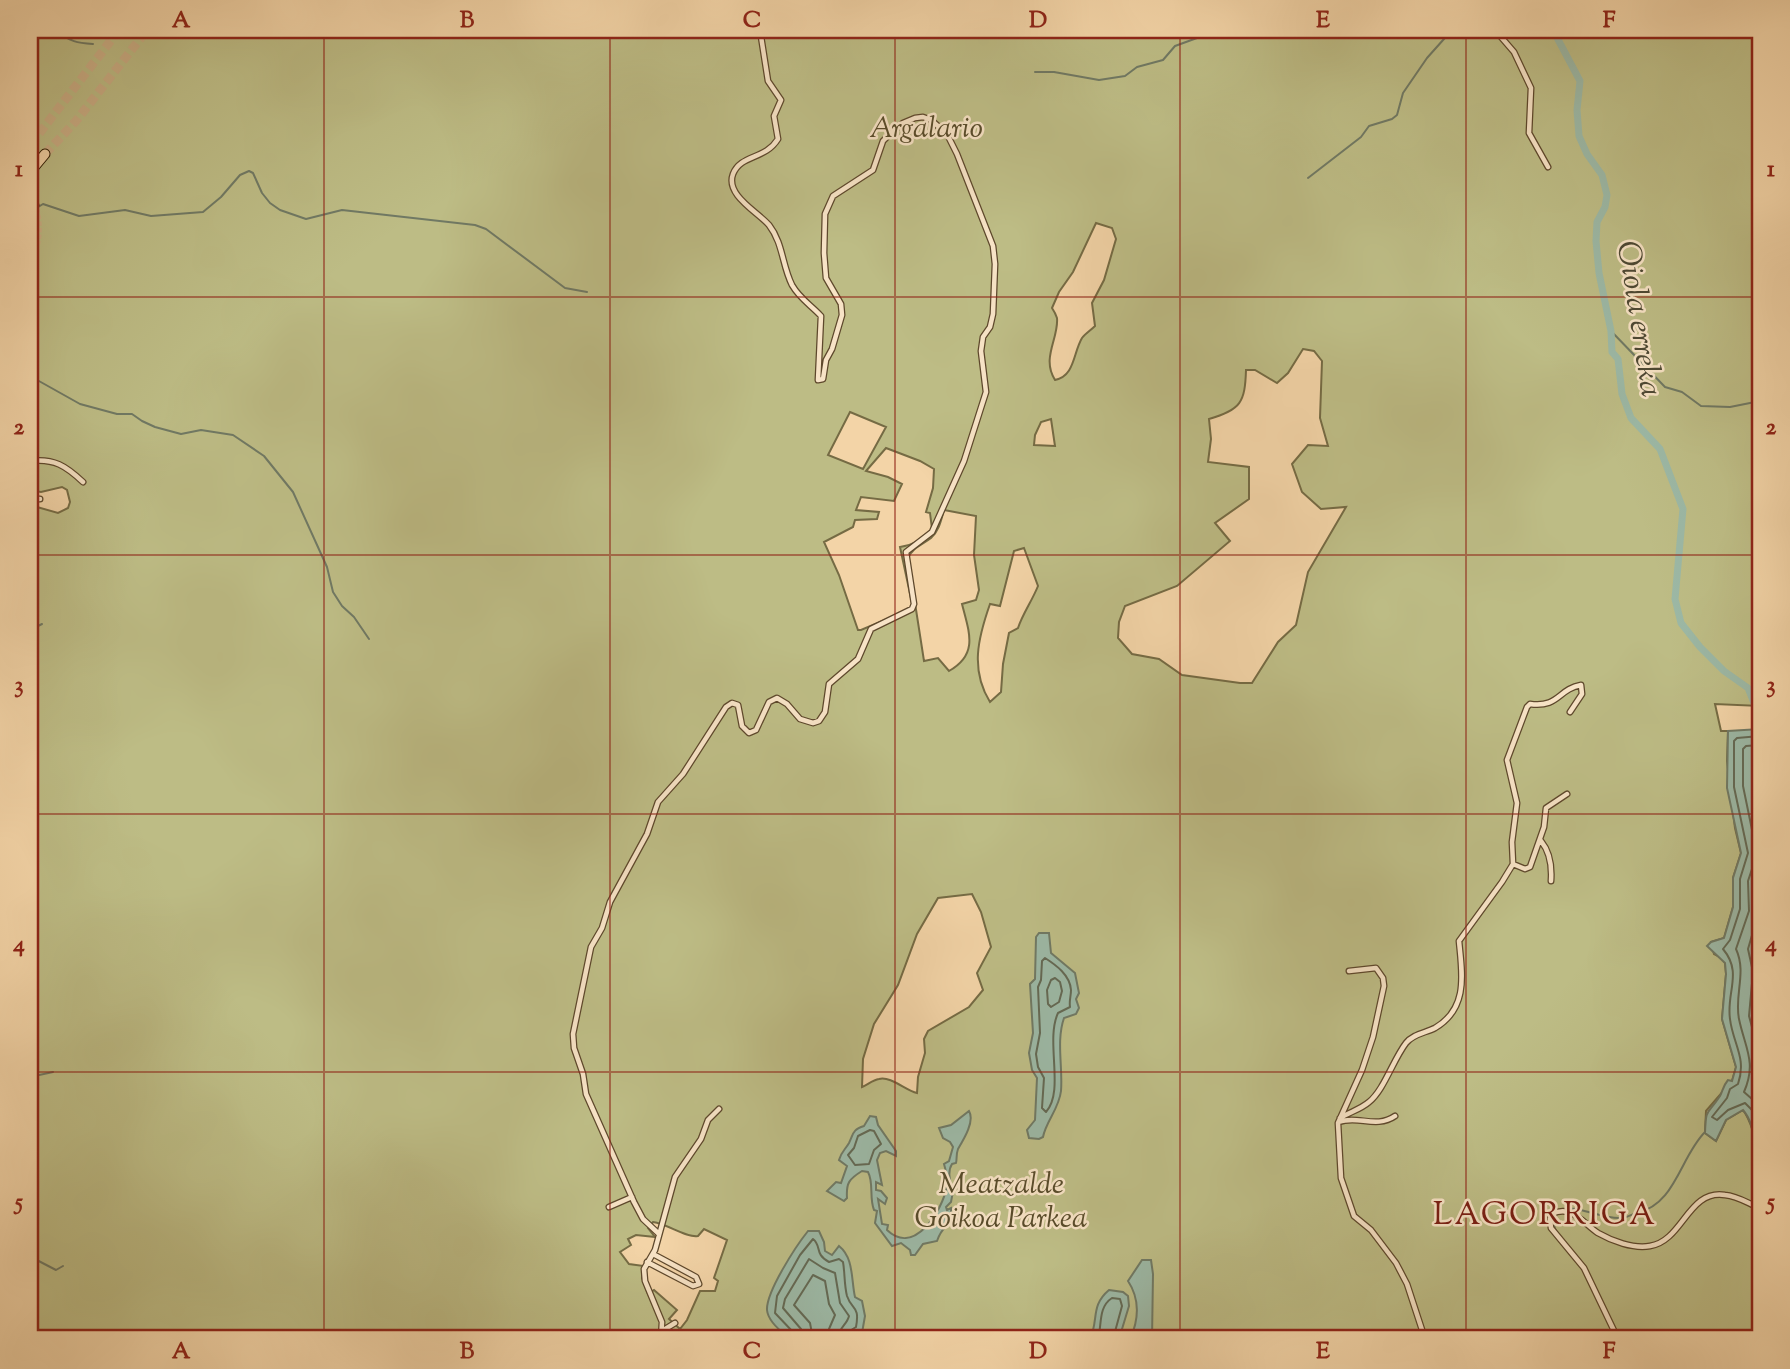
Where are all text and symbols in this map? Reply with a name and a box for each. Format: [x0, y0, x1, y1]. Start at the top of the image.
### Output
text: A [172, 5, 191, 38]
text: B [460, 5, 475, 38]
text: C [743, 5, 761, 38]
text: D [1029, 5, 1047, 38]
text: E [1316, 5, 1330, 38]
text: F [1603, 5, 1616, 38]
park label: Argalario [869, 108, 983, 151]
text: 1 [15, 154, 23, 187]
text: 1 [1767, 154, 1775, 187]
water label: Oiola erreka [1603, 238, 1673, 400]
text: 2 [14, 412, 25, 445]
text: 2 [1766, 412, 1777, 445]
text: 3 [14, 670, 24, 703]
text: 3 [1766, 670, 1776, 703]
text: 4 [12, 929, 25, 962]
text: 4 [1764, 929, 1777, 962]
park label: Meatzalde Goikoa Parkea [915, 1164, 1087, 1241]
text: 5 [13, 1187, 23, 1220]
text: 5 [1765, 1187, 1775, 1220]
district label: LAGORRIGA [1433, 1193, 1657, 1239]
text: A [172, 1336, 191, 1369]
text: B [460, 1336, 475, 1369]
text: C [743, 1336, 761, 1369]
text: D [1029, 1336, 1047, 1369]
text: E [1316, 1336, 1330, 1369]
text: F [1603, 1336, 1616, 1369]

